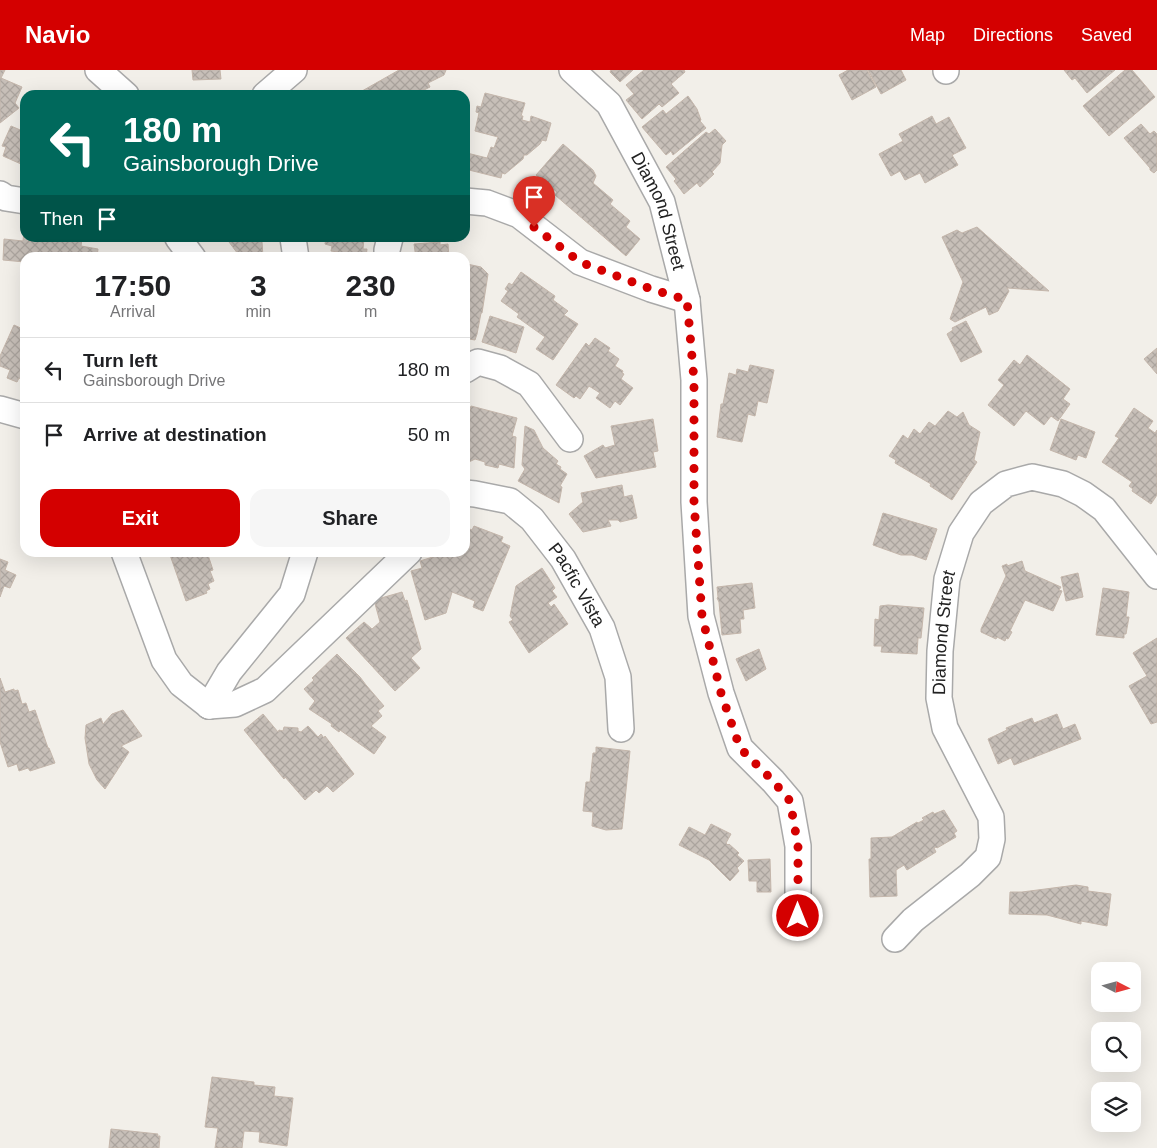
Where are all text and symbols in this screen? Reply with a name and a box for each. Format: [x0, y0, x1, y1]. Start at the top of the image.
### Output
text: Navio [25, 21, 90, 48]
text: Map [910, 25, 945, 45]
text: Directions [973, 25, 1053, 45]
text: Saved [1081, 25, 1132, 45]
icon: left [40, 110, 105, 175]
text: 180 m [123, 110, 222, 149]
street label: Diamond Street [627, 149, 689, 272]
text: Gainsborough Drive [123, 151, 319, 176]
pin [513, 176, 555, 227]
icon: arrive [520, 183, 548, 211]
icon: arrive [93, 205, 121, 233]
text: Then [40, 208, 83, 229]
text: 17:50 [94, 269, 171, 302]
text: 3 [250, 269, 267, 302]
text: 230 [346, 269, 396, 302]
text: Arrival [110, 303, 155, 320]
text: min [245, 303, 271, 320]
text: m [364, 303, 377, 320]
text: Turn left [83, 350, 158, 371]
icon: left [40, 356, 68, 384]
text: 180 m [397, 359, 450, 380]
text: Gainsborough Drive [83, 372, 225, 389]
icon: arrive [40, 421, 68, 449]
text: Arrive at destination [83, 424, 267, 445]
text: 50 m [408, 424, 450, 445]
button: Exit [40, 489, 240, 547]
button: Share [250, 489, 450, 547]
street label: Pacfic Vista [544, 539, 610, 631]
street label: Diamond Street [929, 568, 959, 695]
position arrow [771, 889, 823, 941]
north arrow [1091, 962, 1141, 1012]
map controls [1091, 962, 1141, 1132]
button: search [1091, 1022, 1141, 1072]
button: layers [1091, 1082, 1141, 1132]

